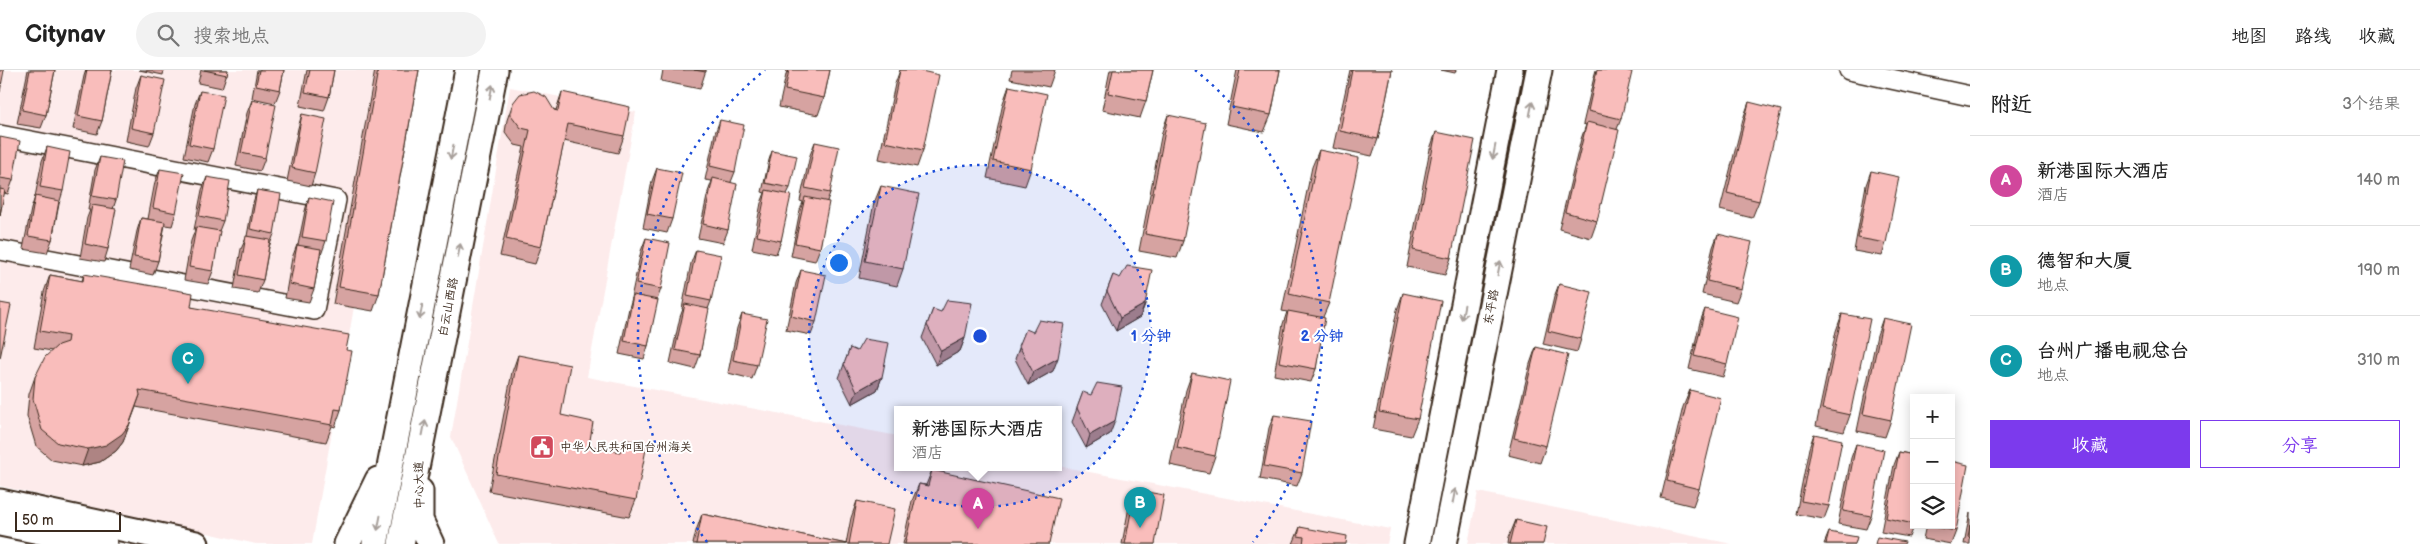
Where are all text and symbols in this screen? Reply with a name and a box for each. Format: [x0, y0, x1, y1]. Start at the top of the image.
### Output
search box [136, 12, 486, 57]
text: Citynav [25, 20, 106, 49]
icon: search [154, 21, 182, 49]
text: 搜索地点 [194, 25, 270, 48]
text: 地图 [2231, 26, 2267, 47]
text: 路线 [2295, 26, 2331, 47]
text: 收藏 [2359, 26, 2395, 47]
one-way arrow [487, 84, 496, 100]
text: 附近 [1990, 92, 2032, 117]
text: 3个结果 [2342, 95, 2400, 114]
one-way arrow [1527, 101, 1536, 117]
one-way arrow [447, 144, 456, 160]
one-way arrow [1489, 144, 1498, 160]
text: 新港国际大酒店 [2037, 160, 2170, 183]
text: A [2001, 171, 2011, 190]
text: 140 m [2357, 171, 2400, 190]
text: 酒店 [2037, 186, 2069, 205]
one-way arrow [455, 243, 464, 259]
your location [826, 250, 852, 276]
text: 德智和大厦 [2037, 250, 2132, 273]
one-way arrow [1495, 261, 1504, 277]
text: B [2000, 261, 2012, 280]
text: 190 m [2358, 261, 2400, 280]
street label: 白云山西路 [435, 276, 462, 338]
text: 地点 [2037, 276, 2069, 295]
street label: 东平路 [1481, 288, 1502, 326]
one-way arrow [415, 303, 425, 319]
one-way arrow [1457, 303, 1467, 319]
centre of rings [971, 327, 989, 345]
text: 1 分钟 [1131, 327, 1171, 346]
text: 2 分钟 [1300, 327, 1344, 346]
text: 台州广播电视总台 [2037, 340, 2189, 363]
pin: C [172, 343, 204, 384]
text: C [2000, 351, 2012, 370]
text: 310 m [2357, 351, 2400, 370]
text: 地点 [2037, 366, 2069, 385]
map controls [1910, 394, 1955, 529]
button: + [1910, 394, 1955, 439]
popup [894, 406, 1062, 471]
text: 新港国际大酒店 [911, 418, 1045, 441]
one-way arrow [420, 420, 429, 436]
button: 收藏 [1990, 420, 2190, 468]
button: 分享 [2200, 420, 2400, 468]
public building icon: 中华人民共和国台州海关 [529, 434, 555, 460]
button: − [1910, 439, 1955, 484]
place label: 中华人民共和国台州海关 [560, 440, 692, 455]
text: 酒店 [911, 444, 944, 463]
street label: 中心大道 [412, 461, 427, 509]
button: layers [1910, 484, 1955, 529]
pin: B [1124, 487, 1156, 528]
pin: A [962, 488, 994, 529]
one-way arrow [1449, 489, 1459, 505]
scale bar [15, 509, 121, 532]
text: 50 m [22, 512, 54, 529]
one-way arrow [374, 514, 383, 530]

